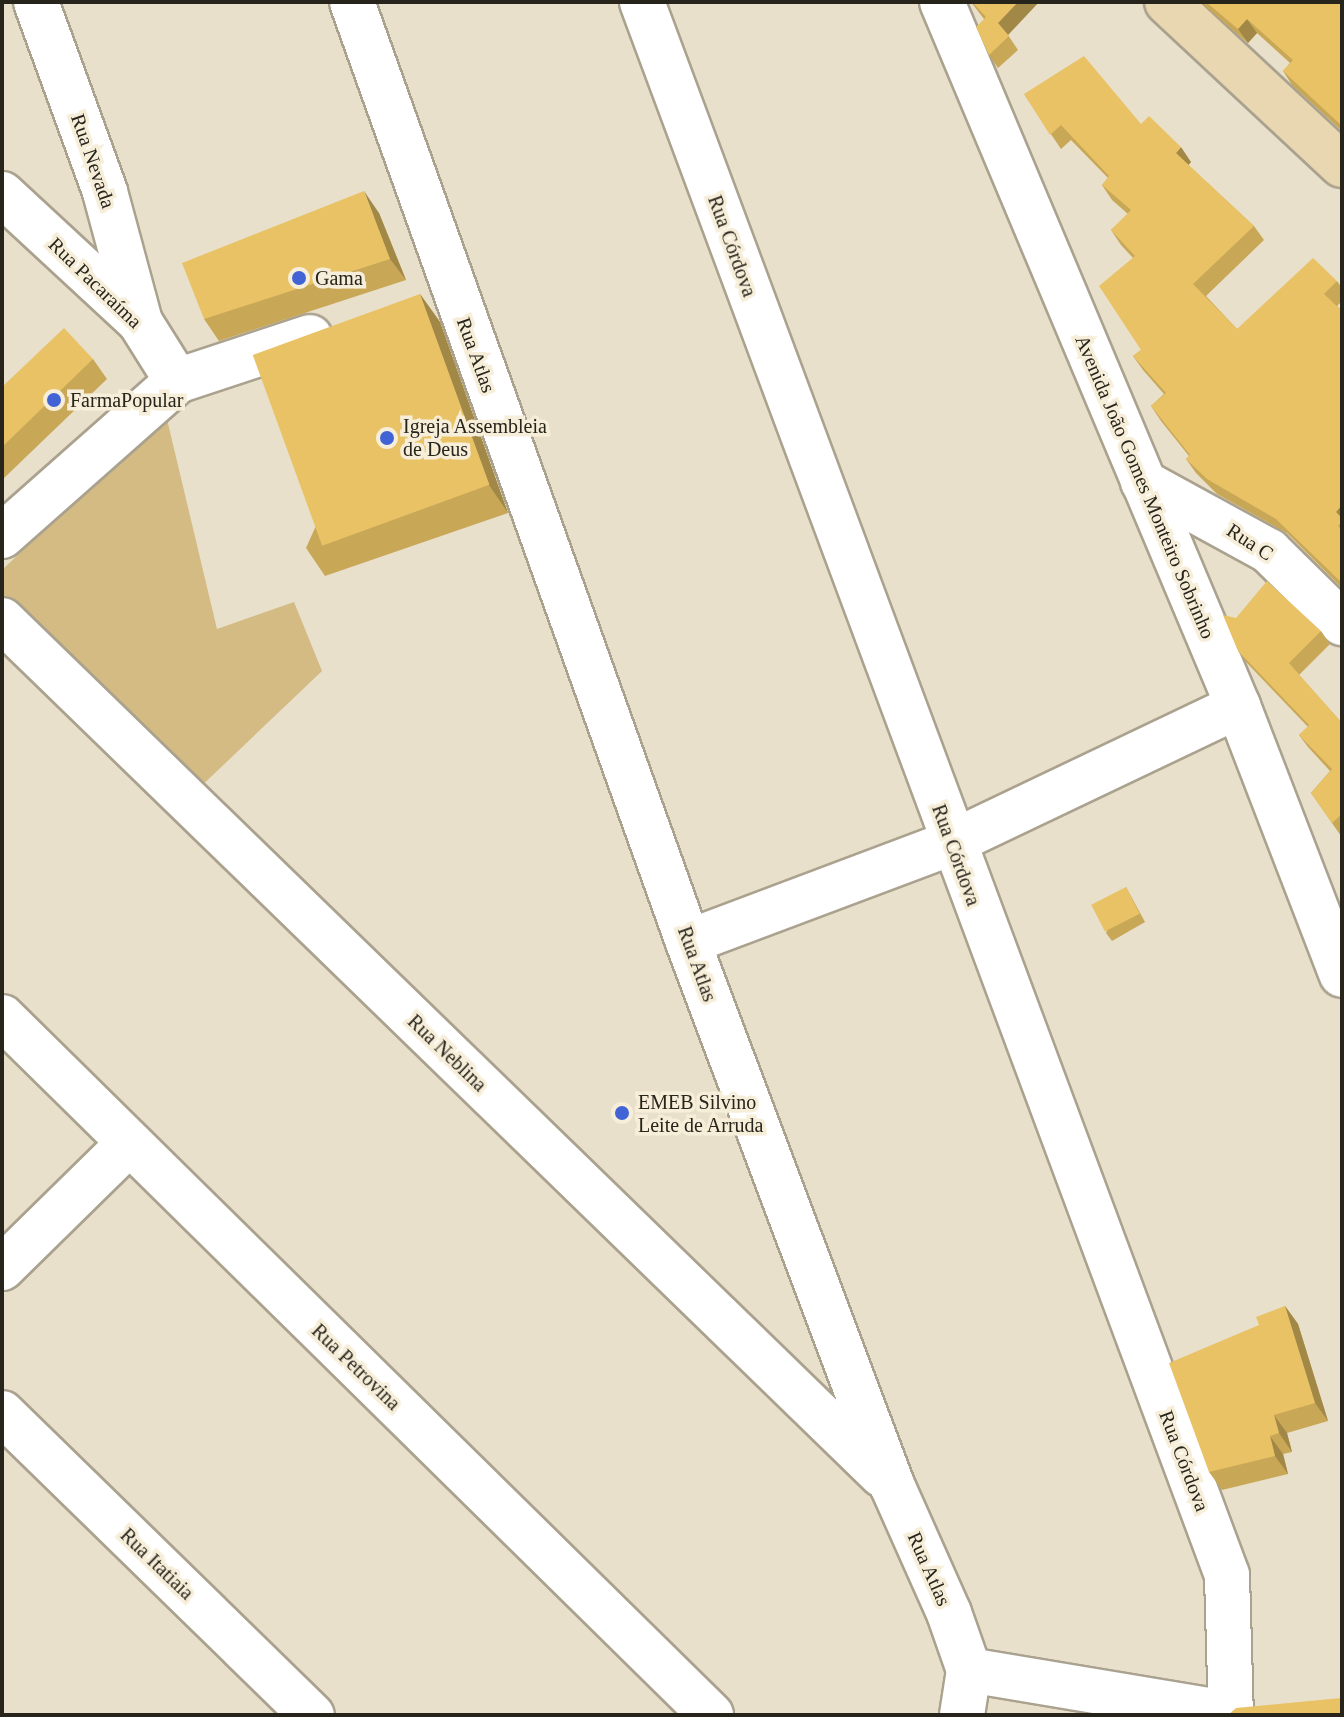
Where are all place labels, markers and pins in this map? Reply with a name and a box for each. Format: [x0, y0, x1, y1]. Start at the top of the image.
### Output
place label: Gama [315, 266, 363, 290]
marker: Gama [290, 269, 308, 287]
place label: FarmaPopular [70, 388, 183, 412]
marker: FarmaPopular [45, 391, 63, 409]
place label: Igreja Assembleia de Deus [403, 414, 548, 461]
marker: Igreja Assembleia de Deus [378, 429, 396, 447]
place label: EMEB Silvino Leite de Arruda [638, 1090, 765, 1137]
marker: EMEB Silvino Leite de Arruda [613, 1104, 631, 1122]

